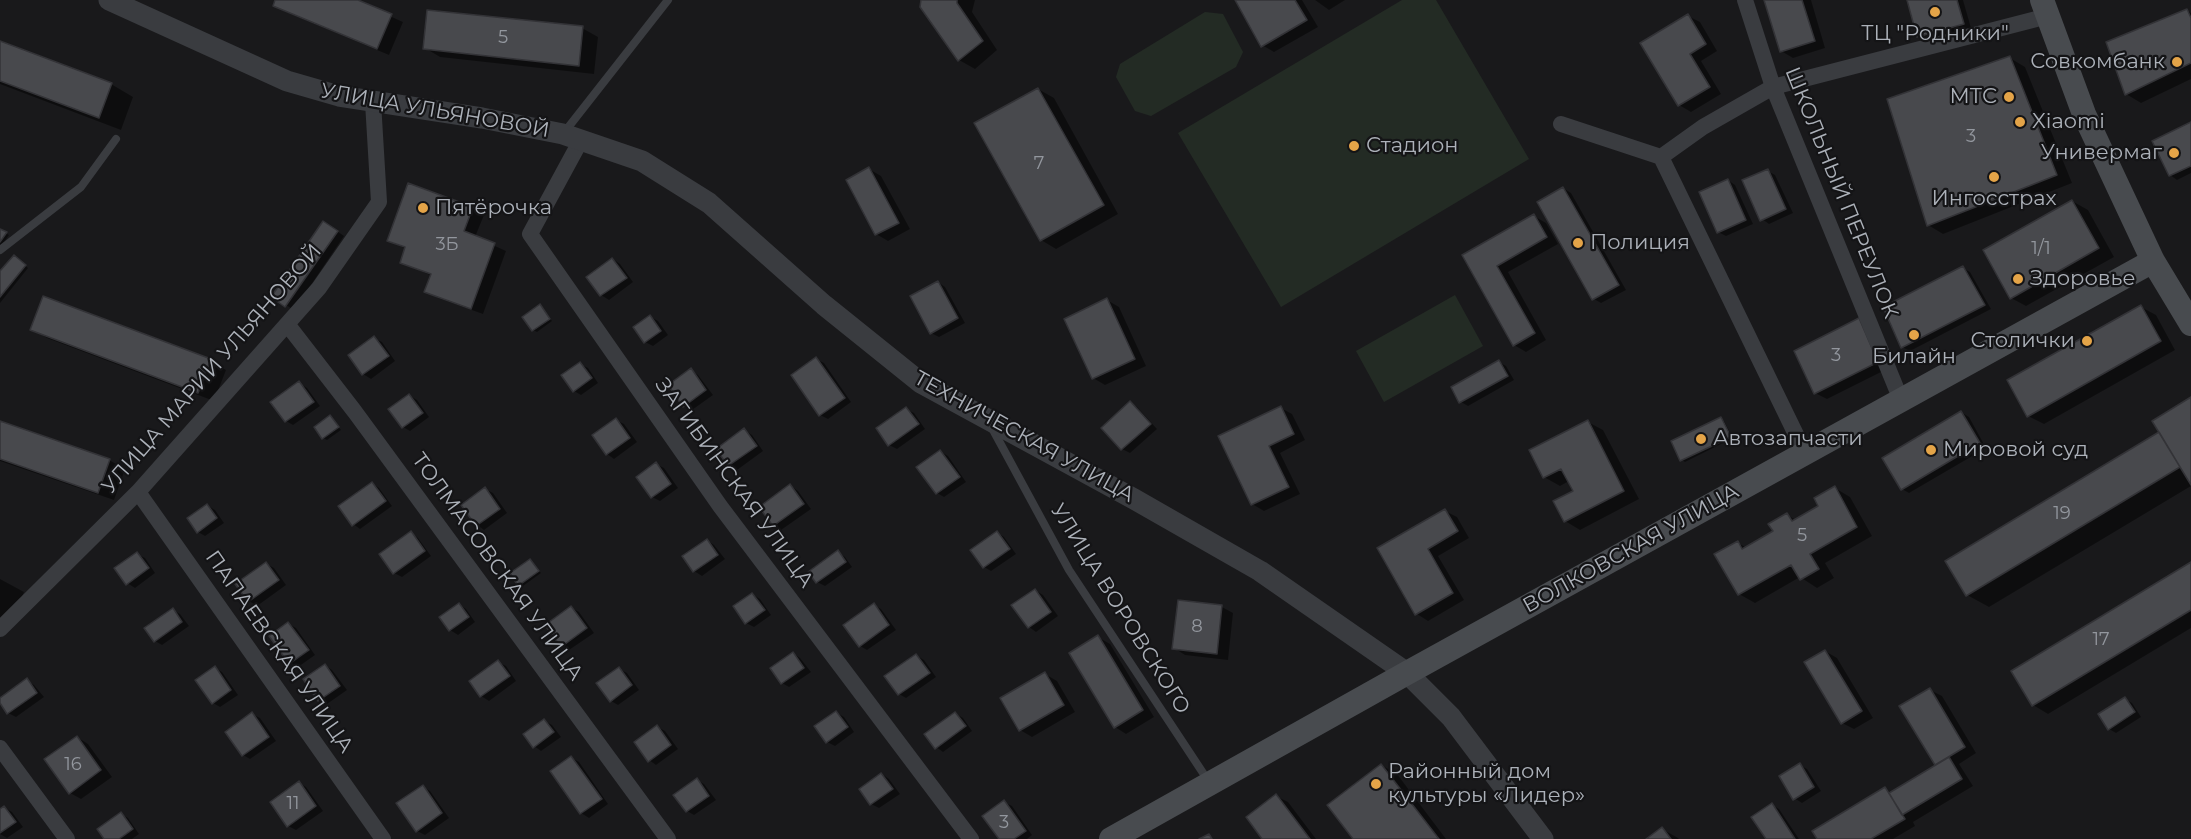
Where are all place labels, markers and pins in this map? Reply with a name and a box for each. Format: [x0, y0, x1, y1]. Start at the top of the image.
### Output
marker: ТЦ "Родники" [1928, 5, 1942, 19]
place label: ТЦ "Родники" [1861, 21, 2009, 47]
place label: Совкомбанк [2030, 49, 2165, 75]
marker: Совкомбанк [2170, 55, 2184, 69]
place label: МТС [1950, 84, 1997, 110]
marker: МТС [2002, 90, 2016, 104]
place label: Xiaomi [2032, 109, 2105, 135]
marker: Xiaomi [2013, 115, 2027, 129]
place label: Стадион [1366, 133, 1459, 159]
marker: Стадион [1347, 139, 1361, 153]
place label: Универмаг [2041, 140, 2162, 166]
marker: Универмаг [2167, 146, 2181, 160]
marker: Ингосстрах [1987, 170, 2001, 184]
place label: Ингосстрах [1931, 186, 2057, 212]
place label: Пятёрочка [435, 195, 552, 221]
marker: Пятёрочка [416, 201, 430, 215]
place label: Полиция [1590, 230, 1690, 256]
marker: Полиция [1571, 236, 1585, 250]
place label: Здоровье [2030, 266, 2135, 292]
marker: Здоровье [2011, 272, 2025, 286]
marker: Билайн [1907, 328, 1921, 342]
place label: Столички [1971, 328, 2075, 354]
marker: Столички [2080, 334, 2094, 348]
place label: Билайн [1872, 344, 1956, 370]
place label: Автозапчасти [1713, 426, 1863, 452]
marker: Автозапчасти [1694, 432, 1708, 446]
place label: Мировой суд [1943, 437, 2088, 463]
marker: Мировой суд [1924, 443, 1938, 457]
place label: Районный дом культуры «Лидер» [1388, 759, 1585, 809]
marker: Районный дом культуры «Лидер» [1369, 777, 1383, 791]

